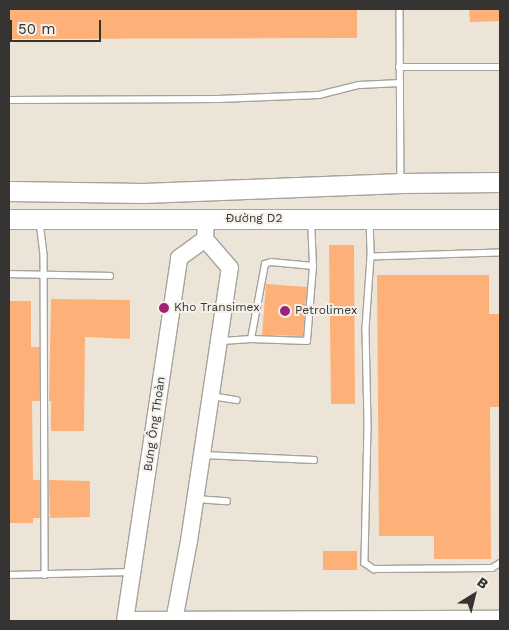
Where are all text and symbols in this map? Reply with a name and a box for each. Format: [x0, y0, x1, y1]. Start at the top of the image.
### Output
scale bar [12, 10, 104, 42]
text: 50 m [18, 20, 55, 38]
street label: Đường D2 [226, 212, 282, 226]
place label: Kho Transimex [174, 301, 260, 315]
marker: Kho Transimex [158, 302, 170, 314]
place label: Petrolimex [295, 304, 357, 318]
marker: Petrolimex [279, 305, 291, 317]
street label: Bưng Ông Thoàn [141, 376, 169, 472]
north arrow [449, 570, 499, 620]
text: B [474, 574, 491, 592]

